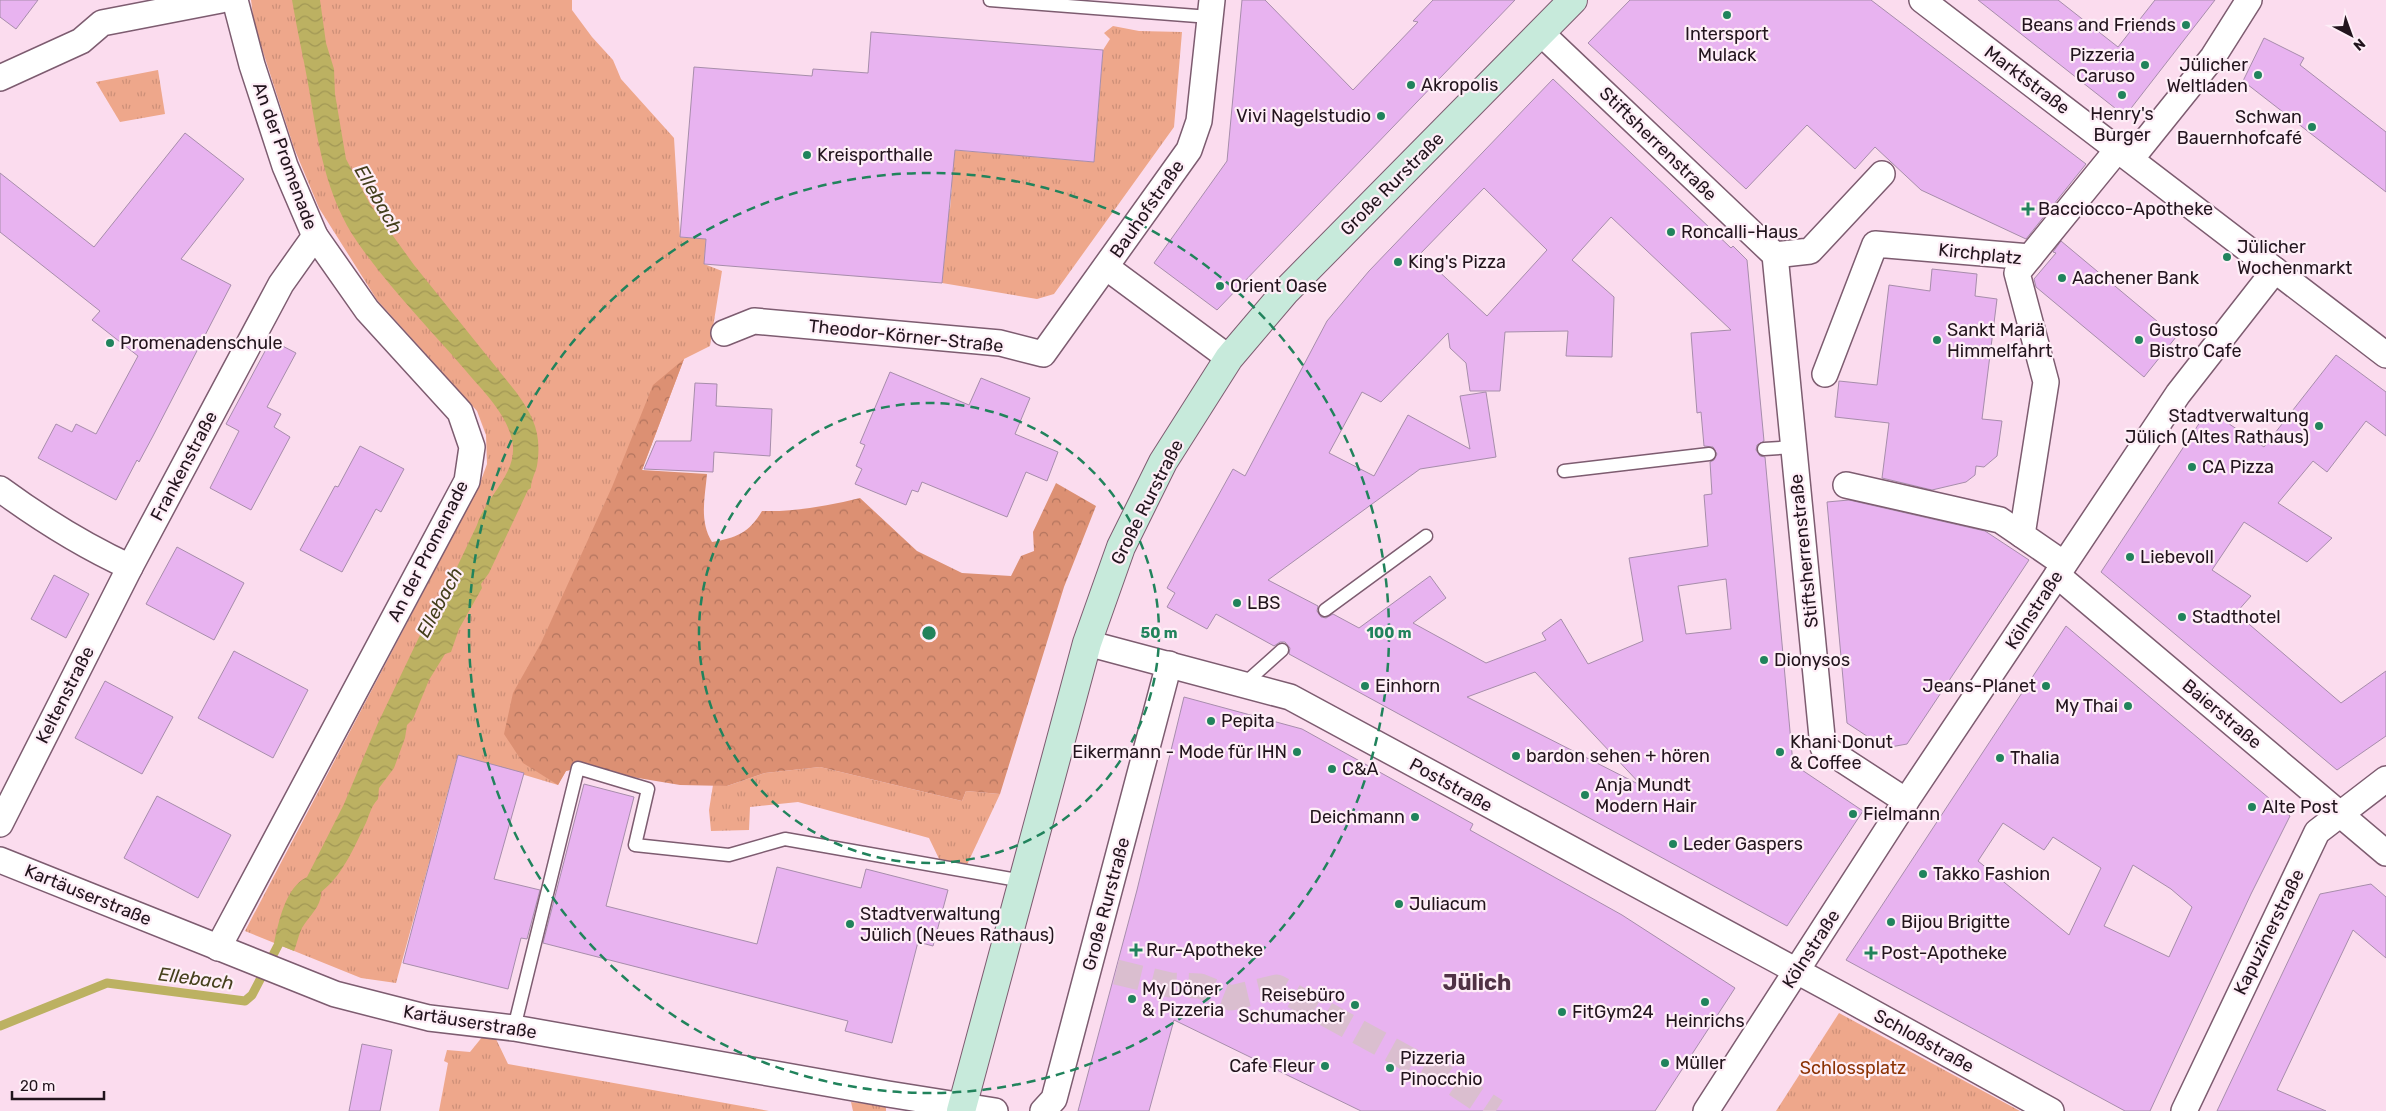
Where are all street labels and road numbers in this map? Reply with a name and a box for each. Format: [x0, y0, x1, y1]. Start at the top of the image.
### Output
street label: Marktstraße [1980, 41, 2074, 119]
street label: An der Promenade [248, 79, 322, 233]
street label: Stiftsherrenstraße [1595, 82, 1721, 206]
street label: Große Rurstraße [1336, 128, 1448, 240]
street label: Bauhofstraße [1105, 156, 1189, 262]
street label: Kirchplatz [1937, 239, 2023, 269]
street label: Theodor-Körner-Straße [808, 315, 1004, 357]
street label: Frankenstraße [146, 407, 222, 525]
street label: Große Rurstraße [1106, 436, 1188, 568]
street label: Stiftsherrenstraße [1785, 473, 1823, 629]
street label: An der Promenade [383, 477, 473, 625]
street label: Kölnstraße [2000, 567, 2068, 653]
street label: Keltenstraße [31, 643, 99, 747]
street label: Baierstraße [2178, 674, 2266, 754]
street label: Poststraße [1406, 753, 1496, 817]
street label: Große Rurstraße [1078, 835, 1134, 973]
street label: Kartäuserstraße [21, 860, 155, 930]
street label: Kapuzinerstraße [2229, 866, 2309, 998]
street label: Kölnstraße [1777, 906, 1845, 992]
street label: Kartäuserstraße [402, 1001, 538, 1043]
street label: Schloßstraße [1870, 1004, 1978, 1078]

